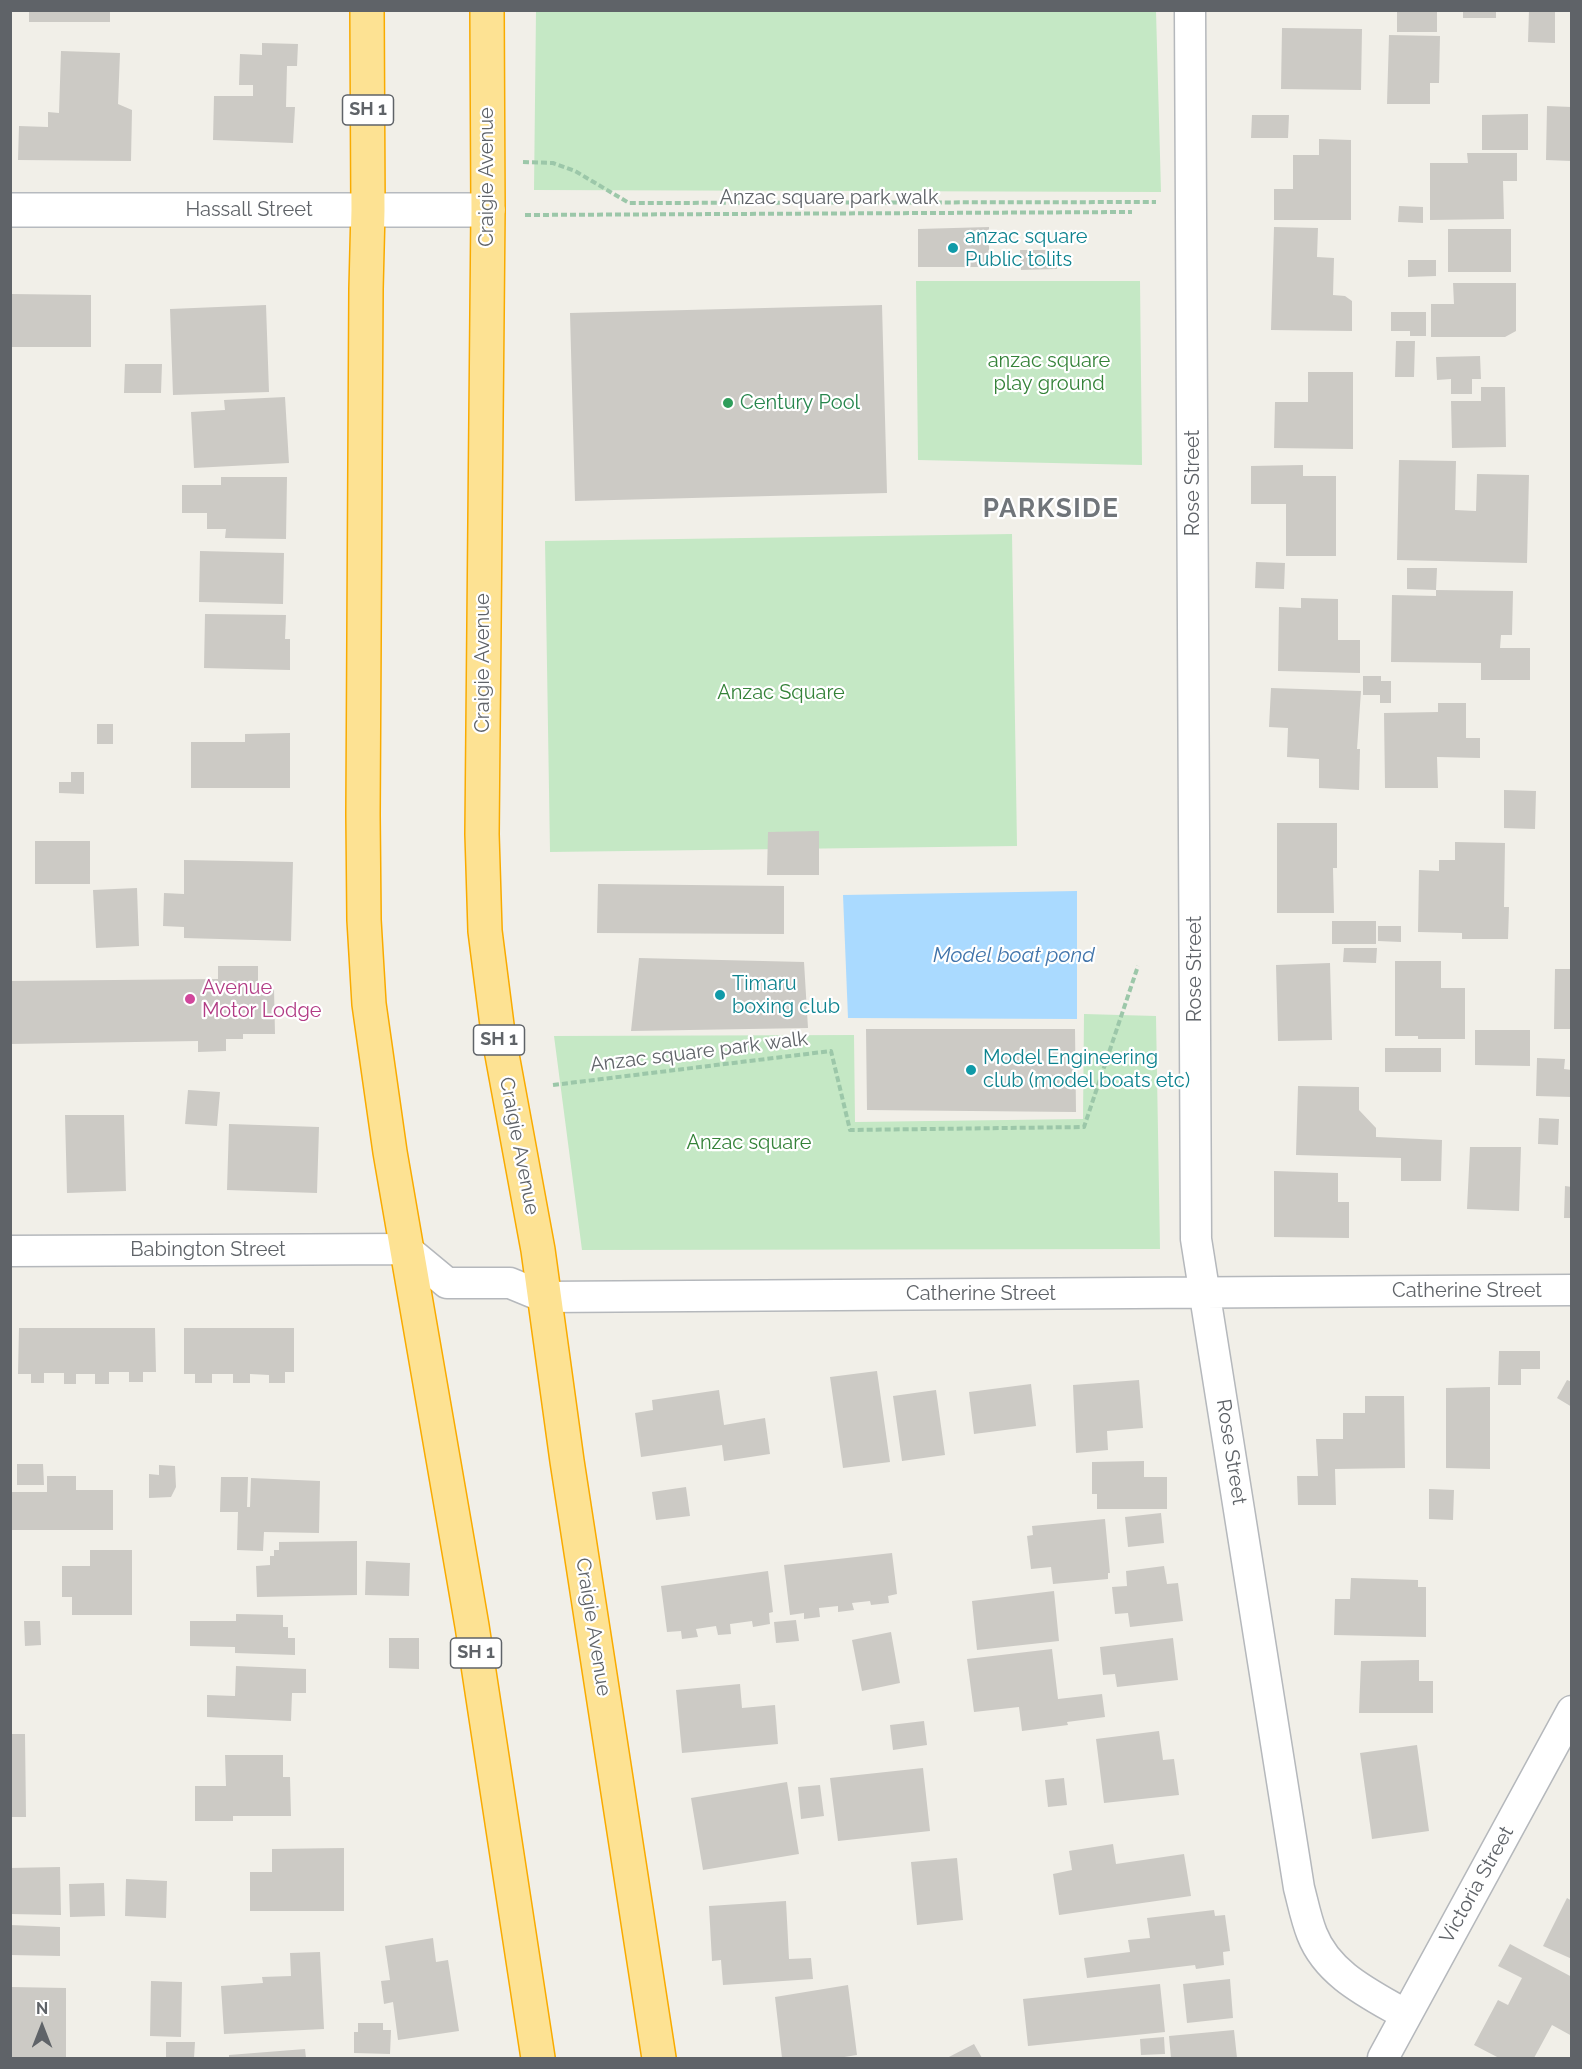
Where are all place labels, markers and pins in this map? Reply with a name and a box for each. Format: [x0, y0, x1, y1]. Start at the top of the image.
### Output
place label: anzac square Public tolits [965, 225, 1088, 272]
marker: anzac square Public tolits [946, 241, 960, 255]
place label: Century Pool [740, 391, 860, 415]
marker: Century Pool [721, 396, 735, 410]
place label: Timaru boxing club [732, 972, 840, 1019]
place label: Avenue Motor Lodge [202, 976, 322, 1023]
marker: Timaru boxing club [713, 988, 727, 1002]
marker: Avenue Motor Lodge [183, 992, 197, 1006]
place label: Model Engineering club (model boats etc) [983, 1046, 1190, 1093]
marker: Model Engineering club (model boats etc) [964, 1063, 978, 1077]

